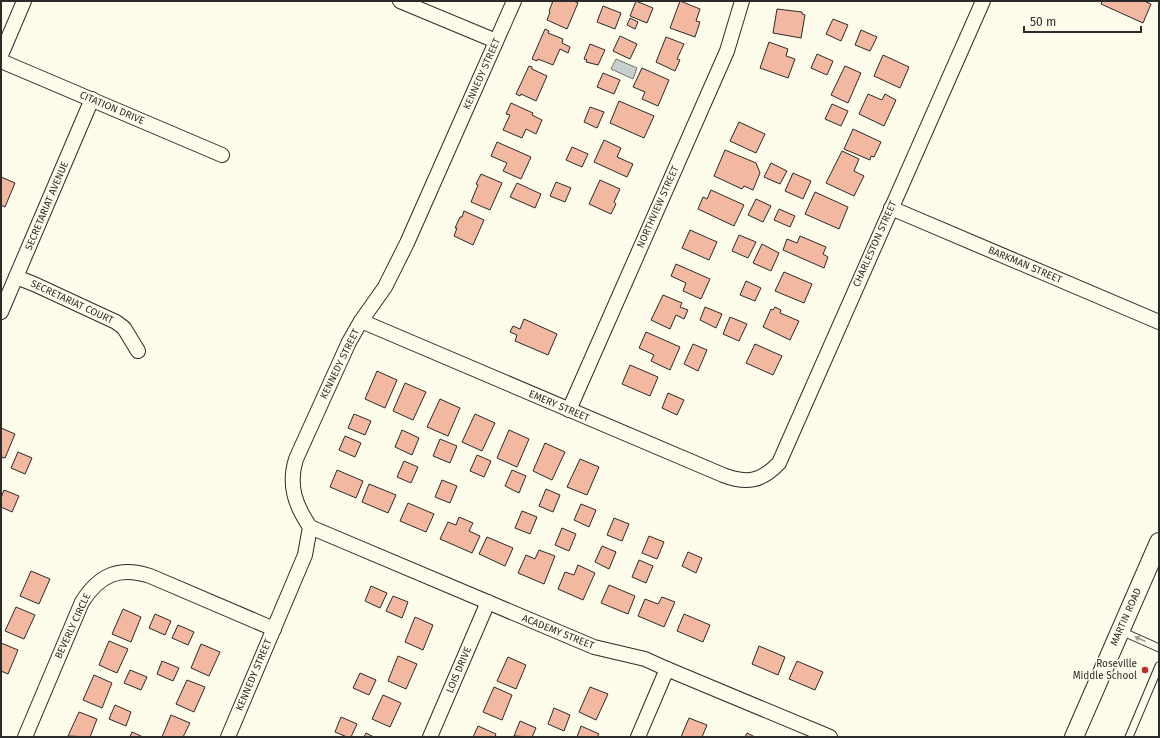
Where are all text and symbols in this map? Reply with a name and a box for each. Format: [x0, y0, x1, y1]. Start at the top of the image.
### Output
scale bar [1024, 8, 1141, 34]
text: 50 m [1030, 15, 1056, 29]
street label: KENNEDY STREET [461, 36, 503, 112]
street label: CITATION DRIVE [78, 89, 146, 127]
street label: SECRETARIAT AVENUE [23, 160, 71, 252]
street label: NORTHVIEW STREET [634, 163, 682, 250]
street label: CHARLESTON STREET [851, 198, 900, 289]
street label: BARKMAN STREET [986, 244, 1064, 286]
street label: SECRETARIAT COURT [29, 278, 116, 327]
street label: KENNEDY STREET [318, 326, 363, 401]
street label: EMERY STREET [527, 388, 592, 424]
street label: MARTIN ROAD [1108, 586, 1144, 648]
street label: BEVERLY CIRCLE [53, 591, 93, 661]
street label: ACADEMY STREET [520, 612, 597, 652]
one-way arrow [1134, 636, 1145, 642]
street label: KENNEDY STREET [233, 637, 275, 713]
street label: LOIS DRIVE [444, 645, 474, 695]
place label: Roseville Middle School [1073, 658, 1137, 682]
marker: Roseville Middle School [1140, 665, 1150, 675]

